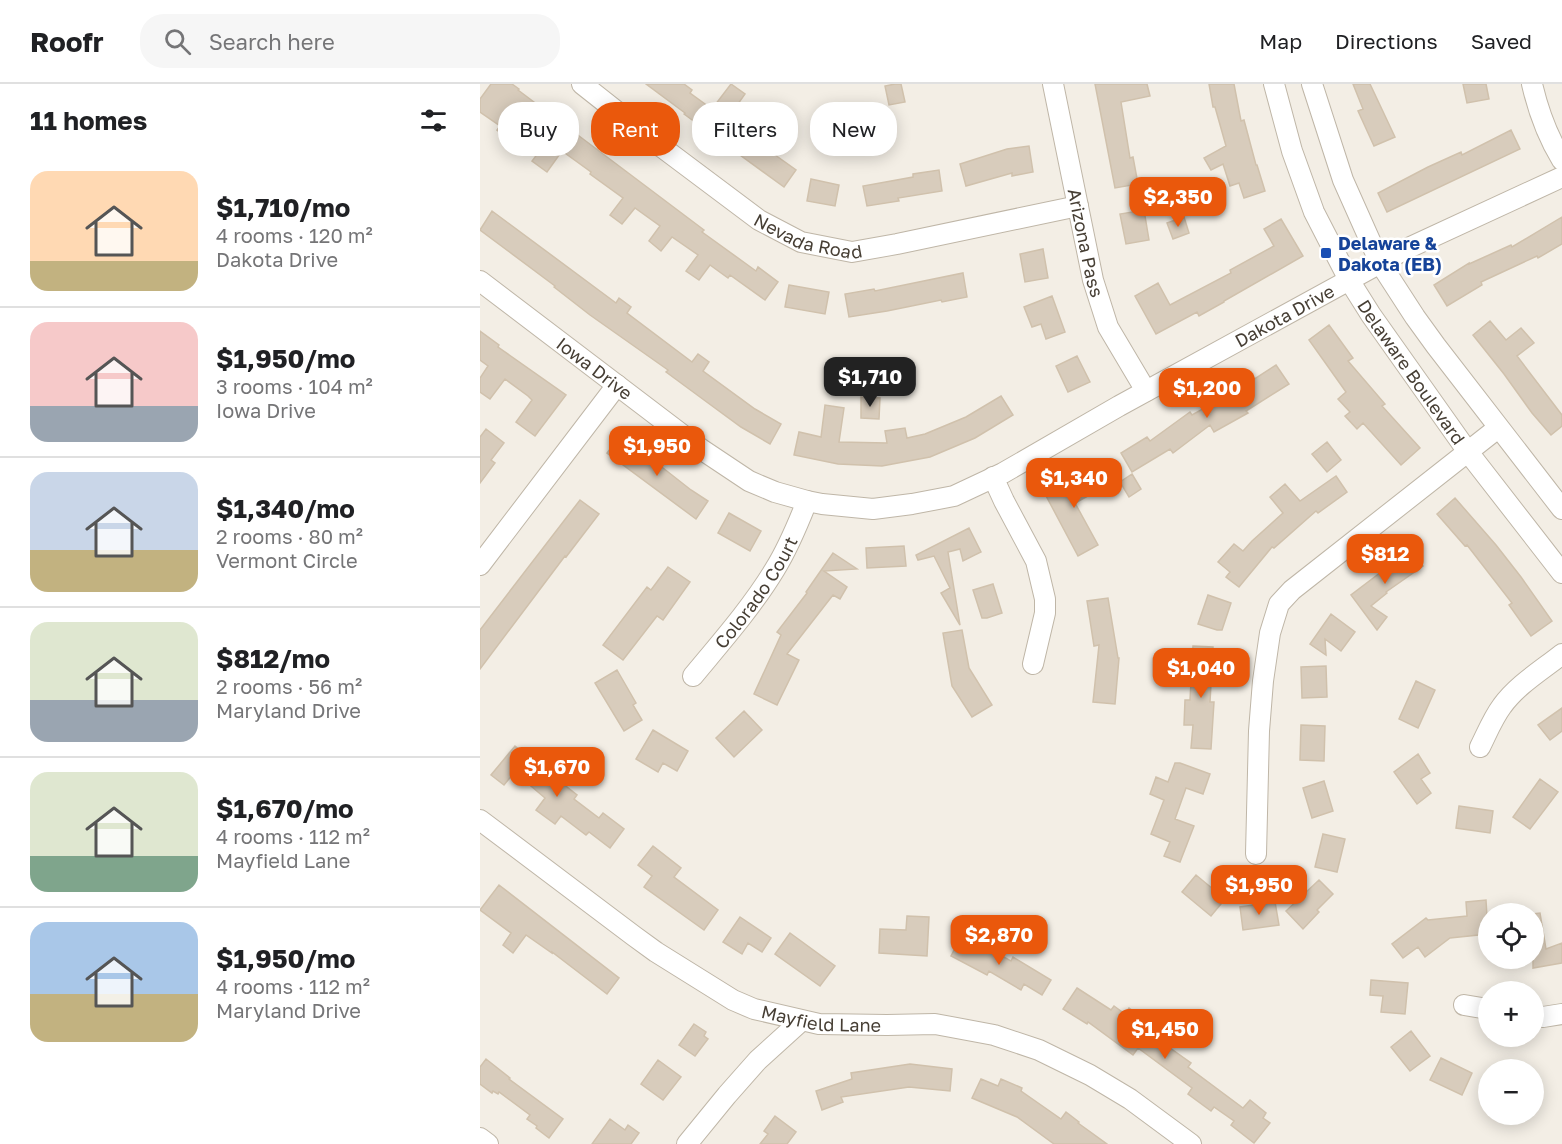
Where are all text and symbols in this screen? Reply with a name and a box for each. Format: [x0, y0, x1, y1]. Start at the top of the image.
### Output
search box [140, 14, 560, 68]
text: Roofr [30, 25, 104, 58]
icon: search [161, 25, 194, 58]
text: Search here [209, 28, 335, 55]
text: Map [1259, 28, 1302, 54]
text: Directions [1335, 28, 1438, 54]
text: Saved [1471, 28, 1532, 54]
chip: Buy [498, 102, 579, 156]
chip: Rent [591, 102, 680, 156]
chip: Filters [692, 102, 798, 156]
chip: New [810, 102, 897, 156]
icon: filters [417, 104, 450, 137]
text: 11 homes [30, 105, 147, 136]
pin: $2,350 [1129, 177, 1227, 228]
text: $2,350 [1143, 184, 1213, 208]
street label: Arizona Pass [1064, 186, 1109, 300]
text: $1,710/mo [216, 192, 350, 223]
icon: home [78, 195, 150, 267]
street label: Nevada Road [750, 208, 864, 263]
text: 4 rooms · 120 m² [216, 223, 373, 247]
place label: Delaware & Dakota (EB) [1338, 232, 1442, 275]
marker: Delaware & Dakota (EB) [1319, 246, 1333, 260]
text: Dakota Drive [216, 247, 338, 271]
street label: Dakota Drive [1231, 279, 1338, 352]
street label: Delaware Boulevard [1353, 296, 1470, 449]
street label: Iowa Drive [552, 332, 637, 404]
text: $1,950/mo [216, 343, 355, 374]
icon: home [78, 346, 150, 418]
pin: $1,710 [821, 357, 919, 408]
text: $1,710 [838, 364, 902, 388]
pin: $1,200 [1158, 368, 1256, 419]
text: 3 rooms · 104 m² [216, 374, 373, 398]
text: $1,200 [1173, 375, 1241, 399]
text: Iowa Drive [216, 398, 316, 422]
pin: $1,950 [608, 426, 706, 477]
text: $1,950 [623, 433, 691, 457]
pin: $1,340 [1025, 458, 1123, 509]
text: $1,340 [1040, 465, 1108, 489]
text: $1,340/mo [216, 493, 355, 524]
icon: home [78, 496, 150, 568]
text: 2 rooms · 80 m² [216, 524, 363, 548]
street label: Colorado Court [710, 533, 802, 653]
pin: $812 [1349, 534, 1421, 585]
text: $812 [1361, 541, 1409, 565]
text: Vermont Circle [216, 548, 358, 572]
text: $812/mo [216, 643, 330, 674]
icon: home [78, 646, 150, 718]
pin: $1,040 [1152, 648, 1250, 699]
text: $1,040 [1167, 655, 1235, 679]
text: 2 rooms · 56 m² [216, 674, 362, 698]
text: Maryland Drive [216, 698, 361, 722]
pin: $1,670 [508, 747, 606, 798]
text: $1,670 [524, 754, 590, 778]
text: $1,670/mo [216, 793, 354, 824]
icon: home [78, 796, 150, 868]
text: 4 rooms · 112 m² [216, 824, 370, 848]
text: Mayfield Lane [216, 848, 350, 872]
pin: $1,950 [1210, 865, 1308, 916]
text: $1,950 [1225, 872, 1293, 896]
map controls [1478, 903, 1544, 1125]
button: locate [1478, 903, 1544, 969]
pin: $2,870 [950, 915, 1048, 966]
text: $2,870 [965, 922, 1033, 946]
text: $1,950/mo [216, 943, 355, 974]
icon: home [78, 946, 150, 1018]
text: 4 rooms · 112 m² [216, 974, 370, 998]
button: + [1478, 981, 1544, 1047]
text: Maryland Drive [216, 998, 361, 1022]
street label: Mayfield Lane [759, 1000, 881, 1036]
pin: $1,450 [1116, 1009, 1214, 1060]
text: $1,450 [1131, 1016, 1199, 1040]
button: − [1478, 1059, 1544, 1125]

